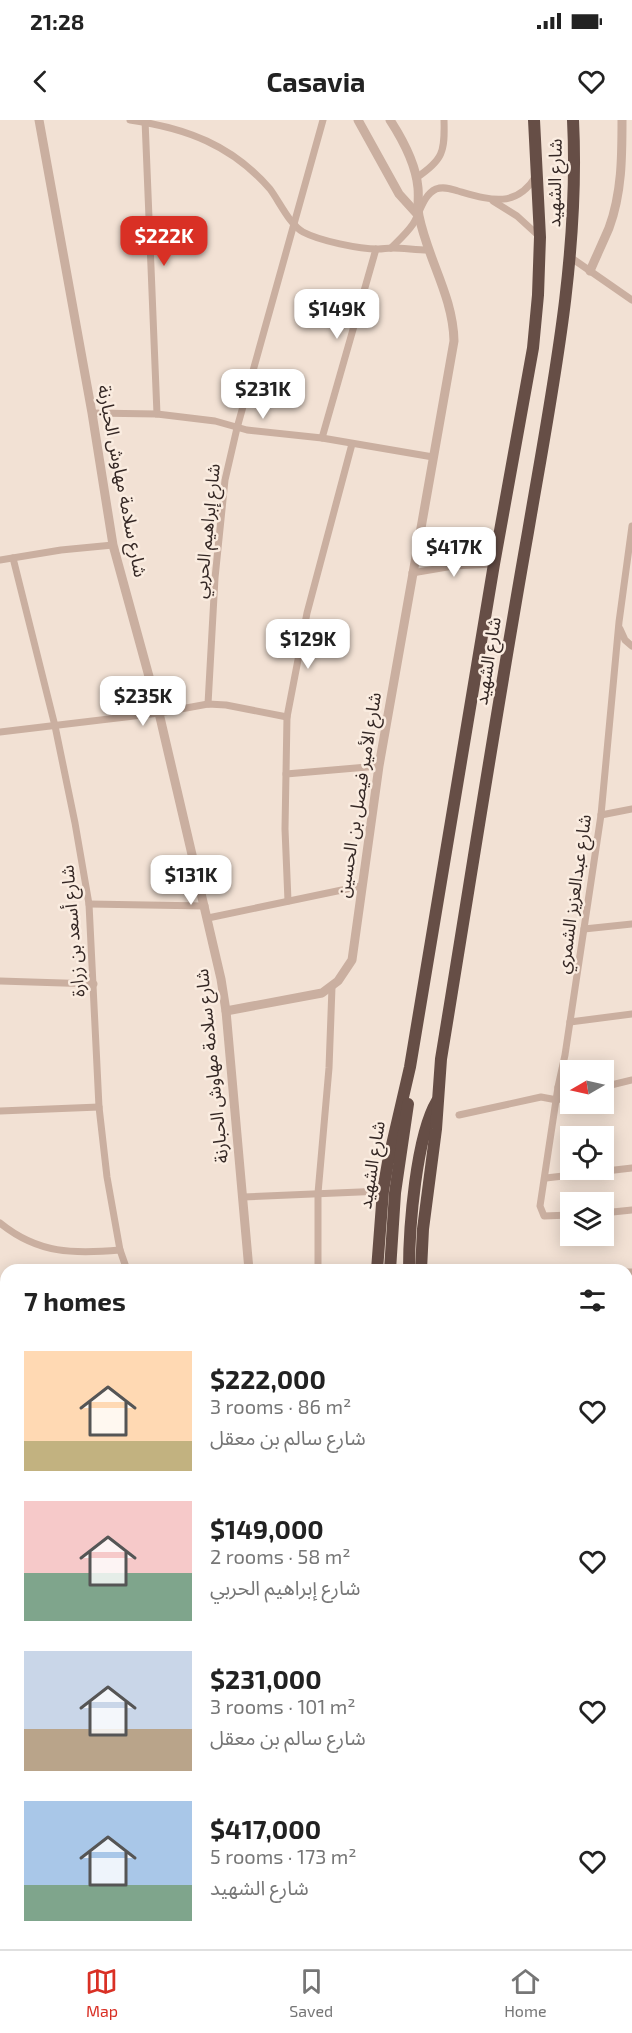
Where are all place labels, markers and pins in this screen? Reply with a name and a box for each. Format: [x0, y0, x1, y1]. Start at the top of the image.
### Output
pin: $222K [122, 216, 206, 267]
pin: $149K [295, 289, 379, 340]
pin: $231K [221, 369, 305, 420]
pin: $417K [412, 527, 496, 578]
pin: $129K [266, 619, 350, 670]
pin: $235K [101, 676, 185, 727]
pin: $131K [149, 855, 233, 906]

